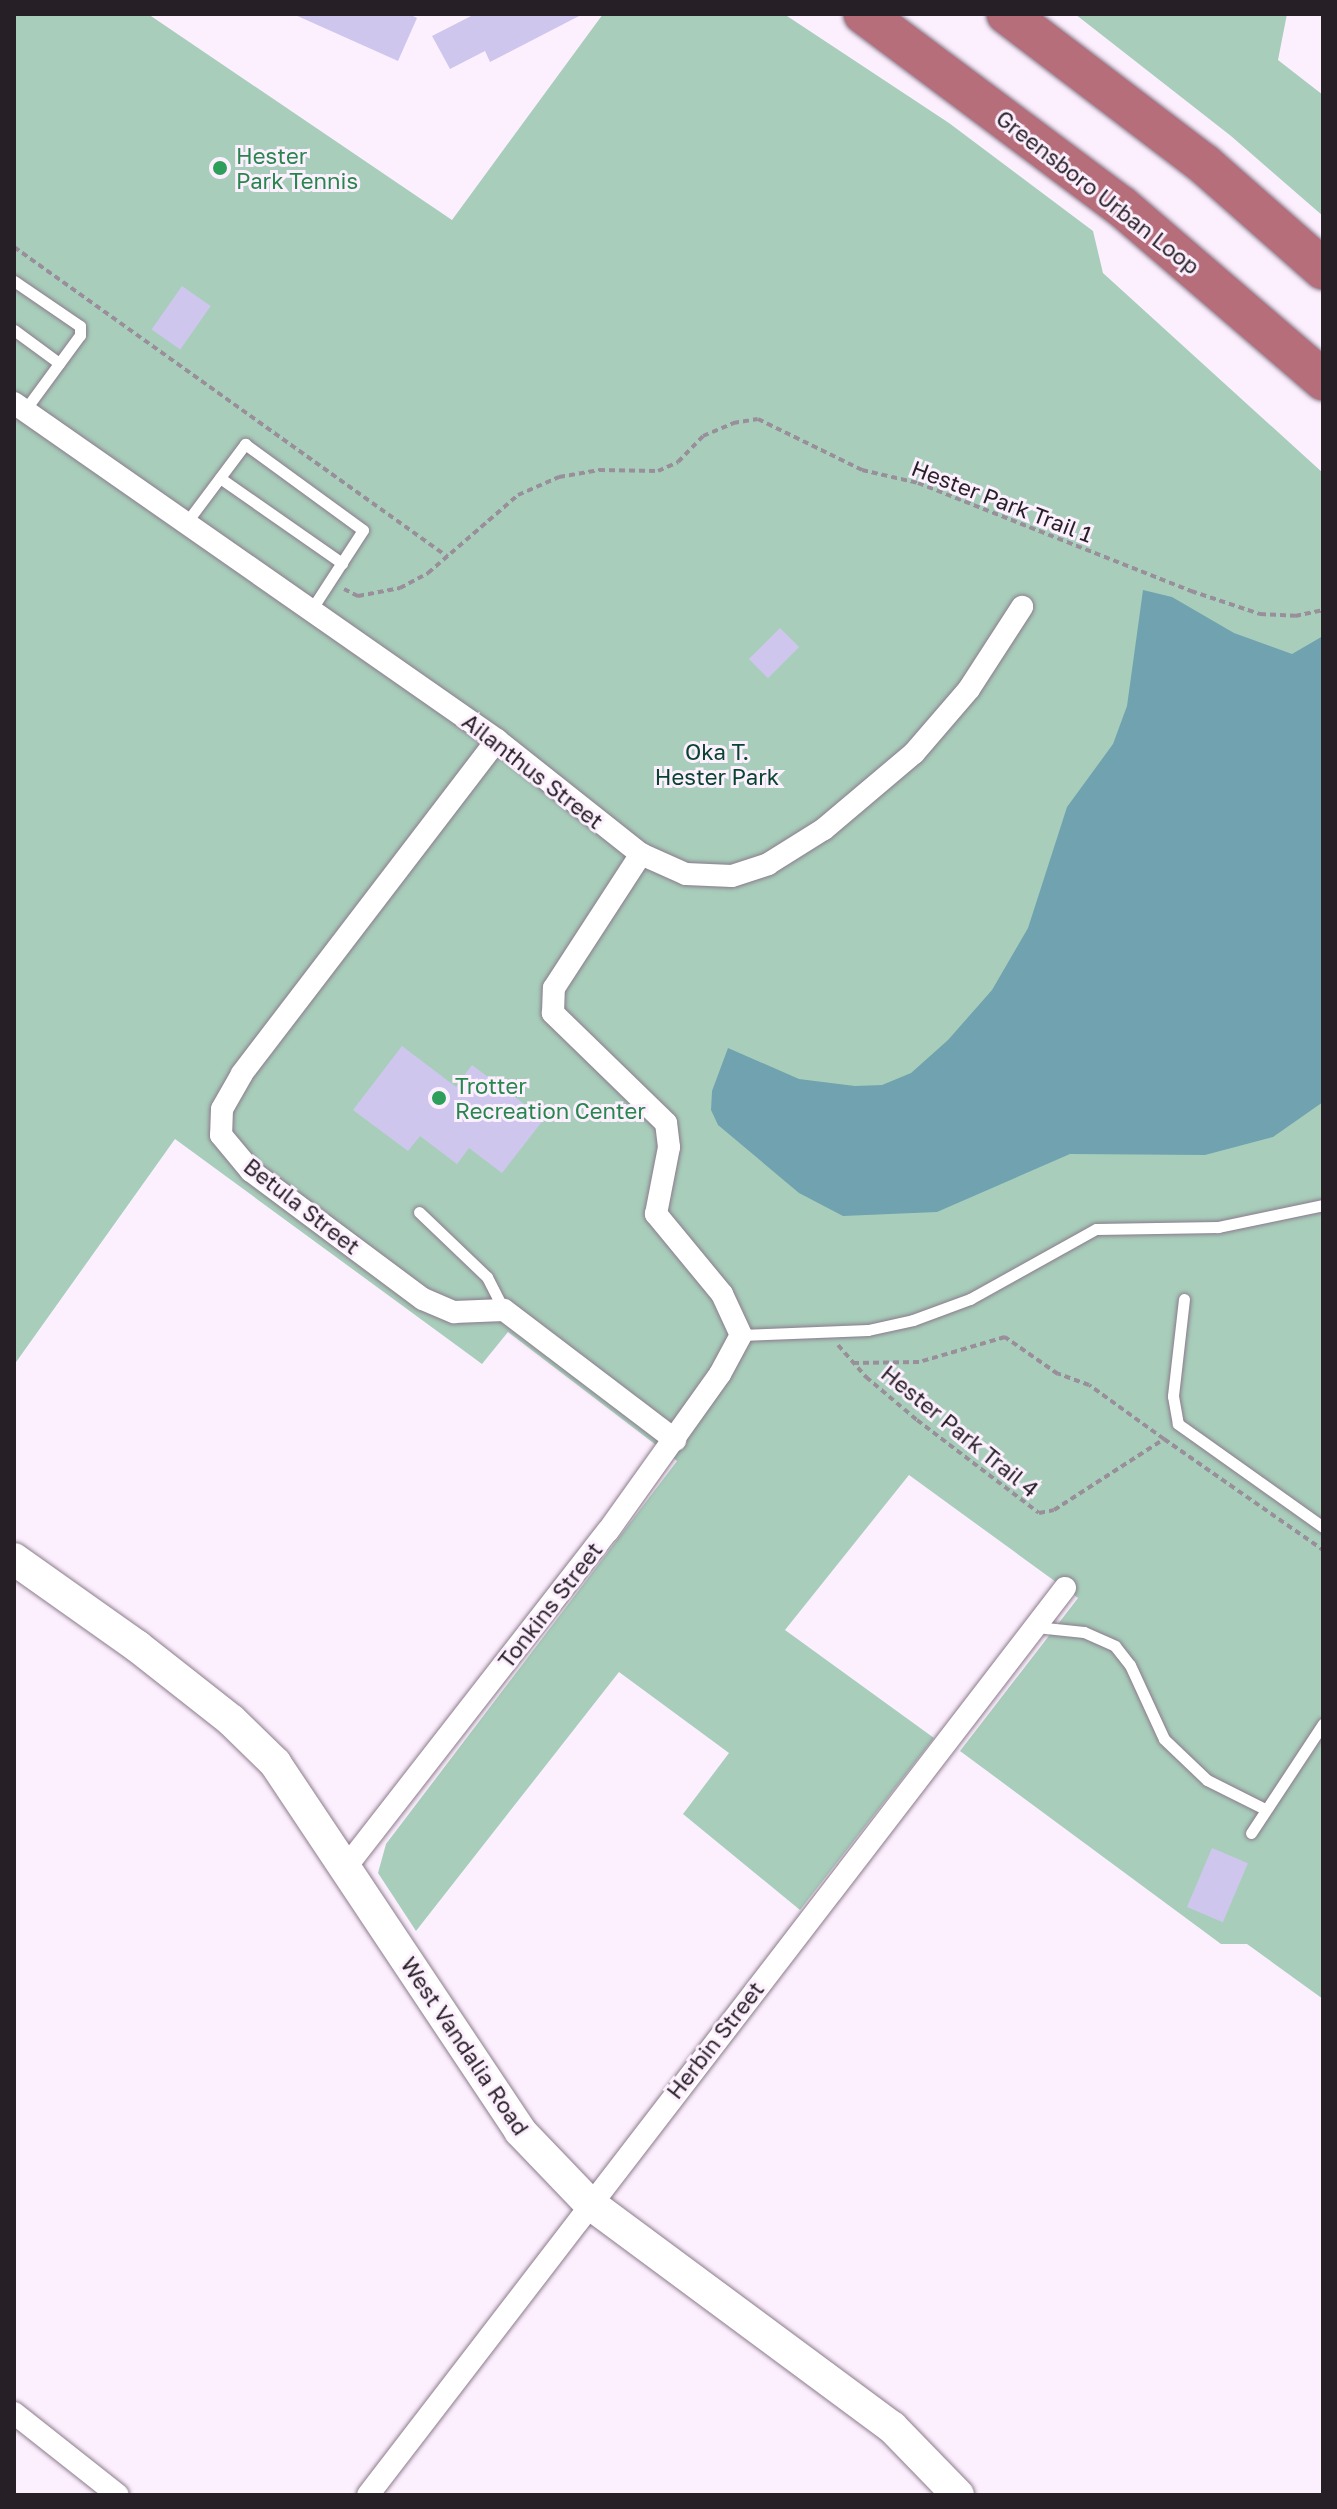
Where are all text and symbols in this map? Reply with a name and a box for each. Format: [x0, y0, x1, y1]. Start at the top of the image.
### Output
street label: Greensboro Urban Loop [991, 105, 1205, 279]
place label: Hester Park Tennis [236, 142, 358, 194]
marker: Hester Park Tennis [211, 159, 229, 177]
street label: Hester Park Trail 1 [908, 454, 1096, 548]
street label: Ailanthus Street [457, 708, 609, 834]
park label: Oka T. Hester Park [655, 738, 779, 790]
place label: Trotter Recreation Center [455, 1072, 646, 1124]
marker: Trotter Recreation Center [430, 1089, 448, 1107]
street label: Betula Street [239, 1153, 365, 1259]
street label: Hester Park Trail 4 [876, 1360, 1044, 1502]
street label: Tonkins Street [493, 1537, 607, 1673]
street label: West Vandalia Road [396, 1952, 534, 2140]
street label: Herbin Street [661, 1976, 769, 2104]

